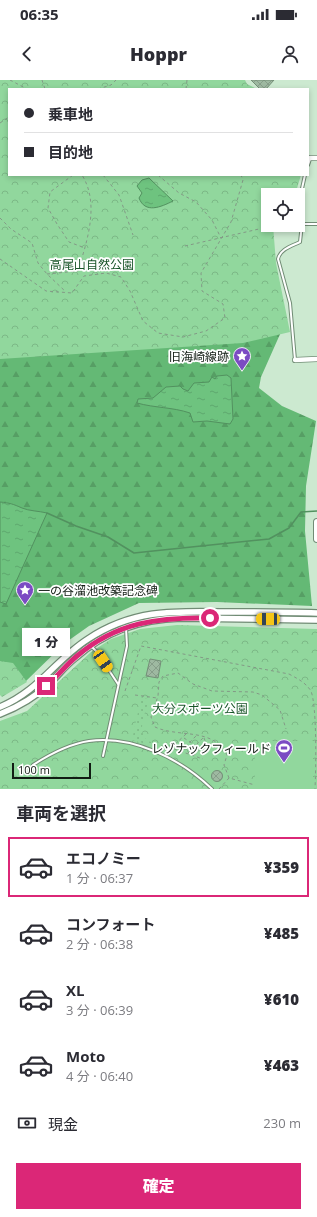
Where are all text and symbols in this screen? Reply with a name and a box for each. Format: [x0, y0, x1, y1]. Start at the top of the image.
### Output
text: 06:35 [20, 4, 59, 24]
text: Hoppr [130, 42, 187, 66]
icon: back [16, 43, 38, 65]
icon: person [279, 43, 301, 65]
text: 乗車地 [48, 104, 93, 124]
text: 目的地 [48, 142, 93, 162]
map controls [261, 188, 305, 232]
button: locate [261, 188, 305, 232]
park label: 高尾山自然公園 [50, 256, 134, 273]
place icon: 旧海崎線跡 [232, 346, 252, 371]
place label: 旧海崎線跡 [169, 348, 229, 365]
place icon: 一の谷溜池改築記念碑 [15, 580, 35, 605]
place label: 一の谷溜池改築記念碑 [38, 582, 158, 599]
route start [201, 609, 219, 627]
car [256, 613, 280, 625]
callout: 1 分 [22, 628, 70, 656]
text: 1 分 [34, 633, 58, 651]
car [91, 648, 115, 674]
route end [37, 677, 55, 695]
park label: 大分スポーツ公園 [152, 700, 248, 717]
sports icon: レゾナックフィールド [274, 738, 294, 763]
place label: レゾナックフィールド [151, 740, 271, 757]
scale bar [12, 761, 91, 780]
text: 100 m [18, 762, 50, 777]
text: 車両を選択 [16, 801, 106, 825]
text: エコノミー [66, 848, 141, 868]
icon: car [18, 849, 54, 885]
text: ¥359 [264, 857, 299, 877]
text: 1 分 · 06:37 [66, 869, 133, 887]
text: コンフォート [66, 914, 156, 934]
icon: car [18, 915, 54, 951]
text: ¥485 [264, 923, 299, 943]
text: 2 分 · 06:38 [66, 935, 133, 953]
text: XL [66, 980, 84, 1000]
icon: car [18, 981, 54, 1017]
text: ¥610 [264, 989, 299, 1009]
text: 3 分 · 06:39 [66, 1001, 133, 1019]
text: Moto [66, 1046, 105, 1066]
icon: car [18, 1047, 54, 1083]
text: ¥463 [264, 1055, 299, 1075]
text: 4 分 · 06:40 [66, 1067, 133, 1085]
icon: cash [16, 1112, 38, 1134]
text: 現金 [48, 1114, 78, 1134]
text: 230 m [263, 1114, 301, 1132]
button: 確定 [16, 1163, 301, 1209]

